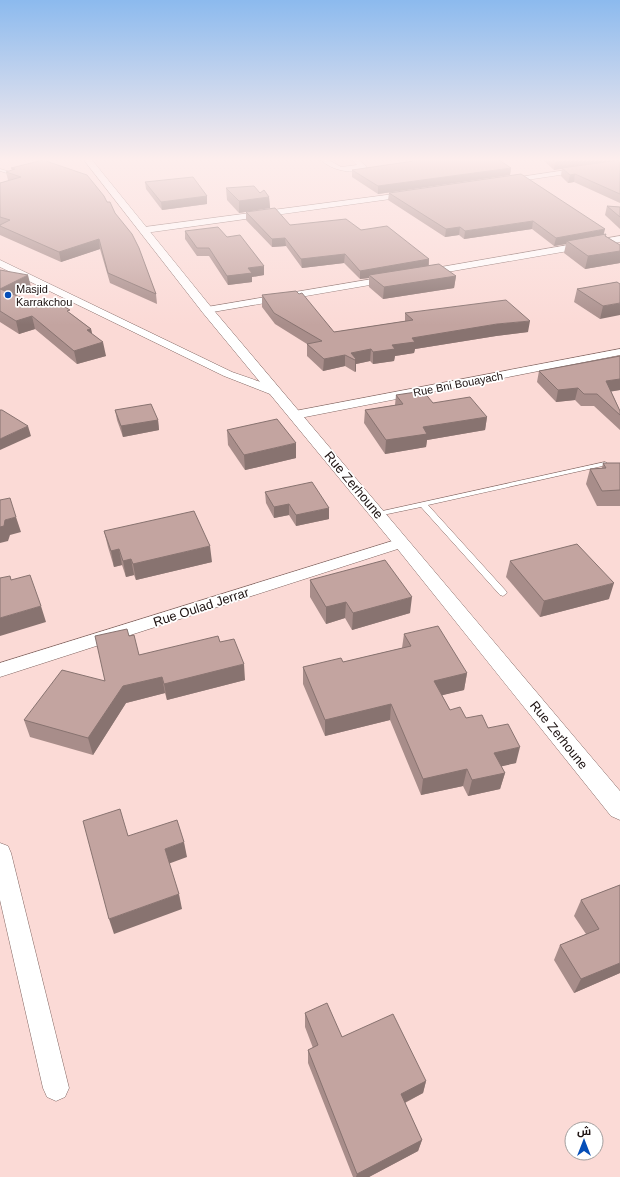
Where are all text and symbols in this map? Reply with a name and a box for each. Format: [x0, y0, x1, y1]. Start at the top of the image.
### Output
place label: Masjid Karrakchou [16, 283, 72, 308]
marker: Masjid Karrakchou [3, 290, 13, 300]
street label: Rue Bni Bouayach [412, 369, 504, 399]
street label: Rue Zerhoune [322, 448, 386, 522]
street label: Rue Oulad Jerrar [151, 584, 251, 630]
street label: Rue Zerhoune [527, 698, 591, 772]
north arrow [564, 1121, 604, 1161]
text: ش [577, 1125, 591, 1138]

